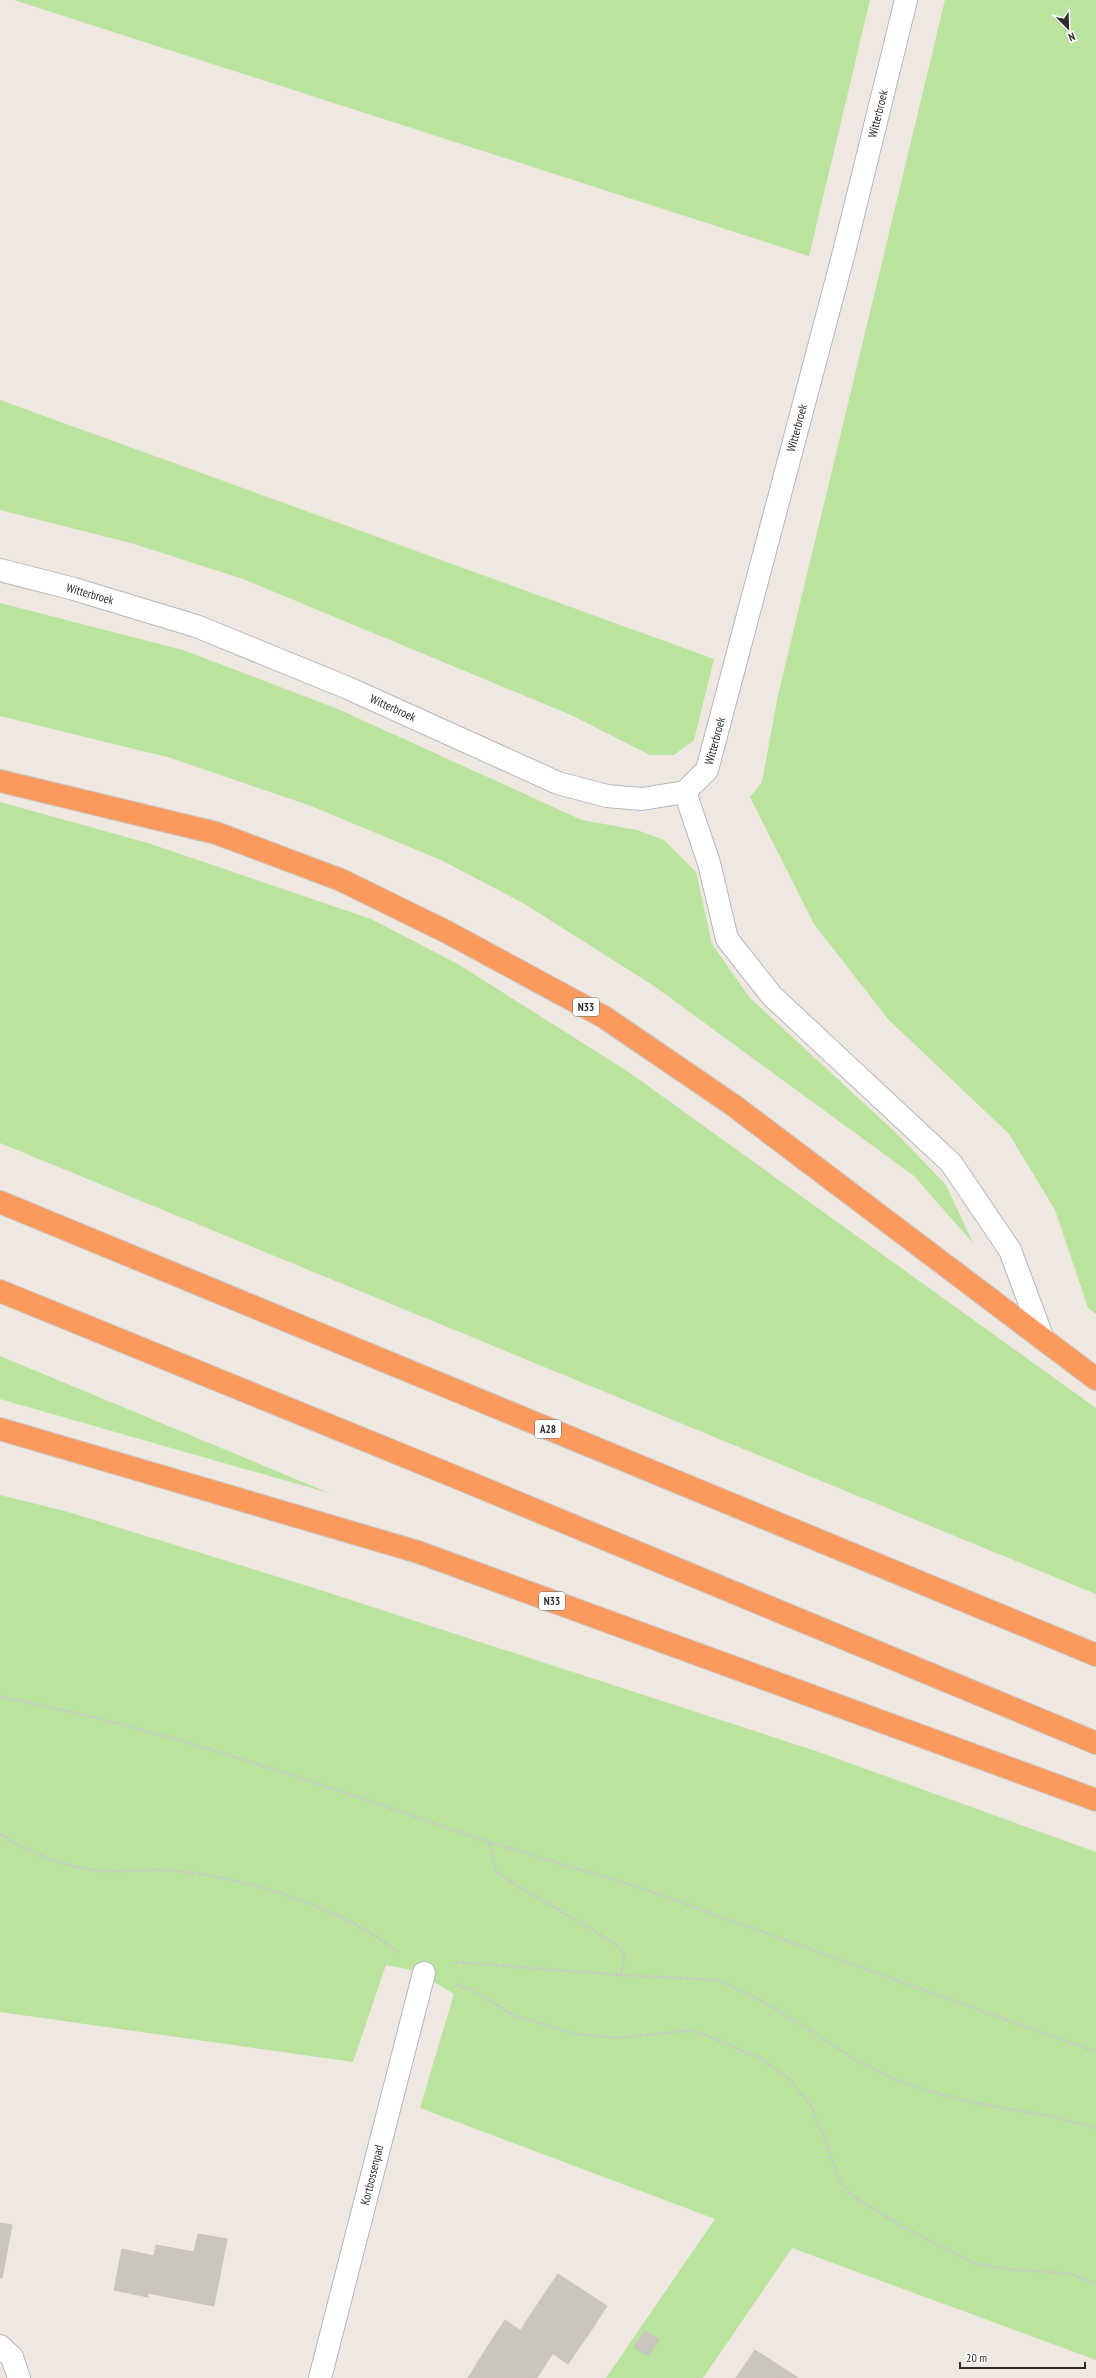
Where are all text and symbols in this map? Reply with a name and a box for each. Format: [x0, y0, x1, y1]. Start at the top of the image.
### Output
north arrow [1048, 8, 1088, 48]
text: N [1066, 30, 1077, 45]
street label: Witterbroek [864, 88, 891, 139]
street label: Witterbroek [783, 402, 810, 453]
street label: Witterbroek [65, 580, 116, 608]
street label: Witterbroek [368, 691, 419, 724]
street label: Witterbroek [701, 715, 728, 766]
road number: N33 [573, 998, 599, 1016]
road number: A28 [535, 1420, 561, 1438]
road number: N33 [539, 1592, 565, 1610]
street label: Kortbossenpad [357, 2143, 386, 2207]
scale bar [960, 2344, 1085, 2370]
text: 20 m [966, 2350, 987, 2365]

